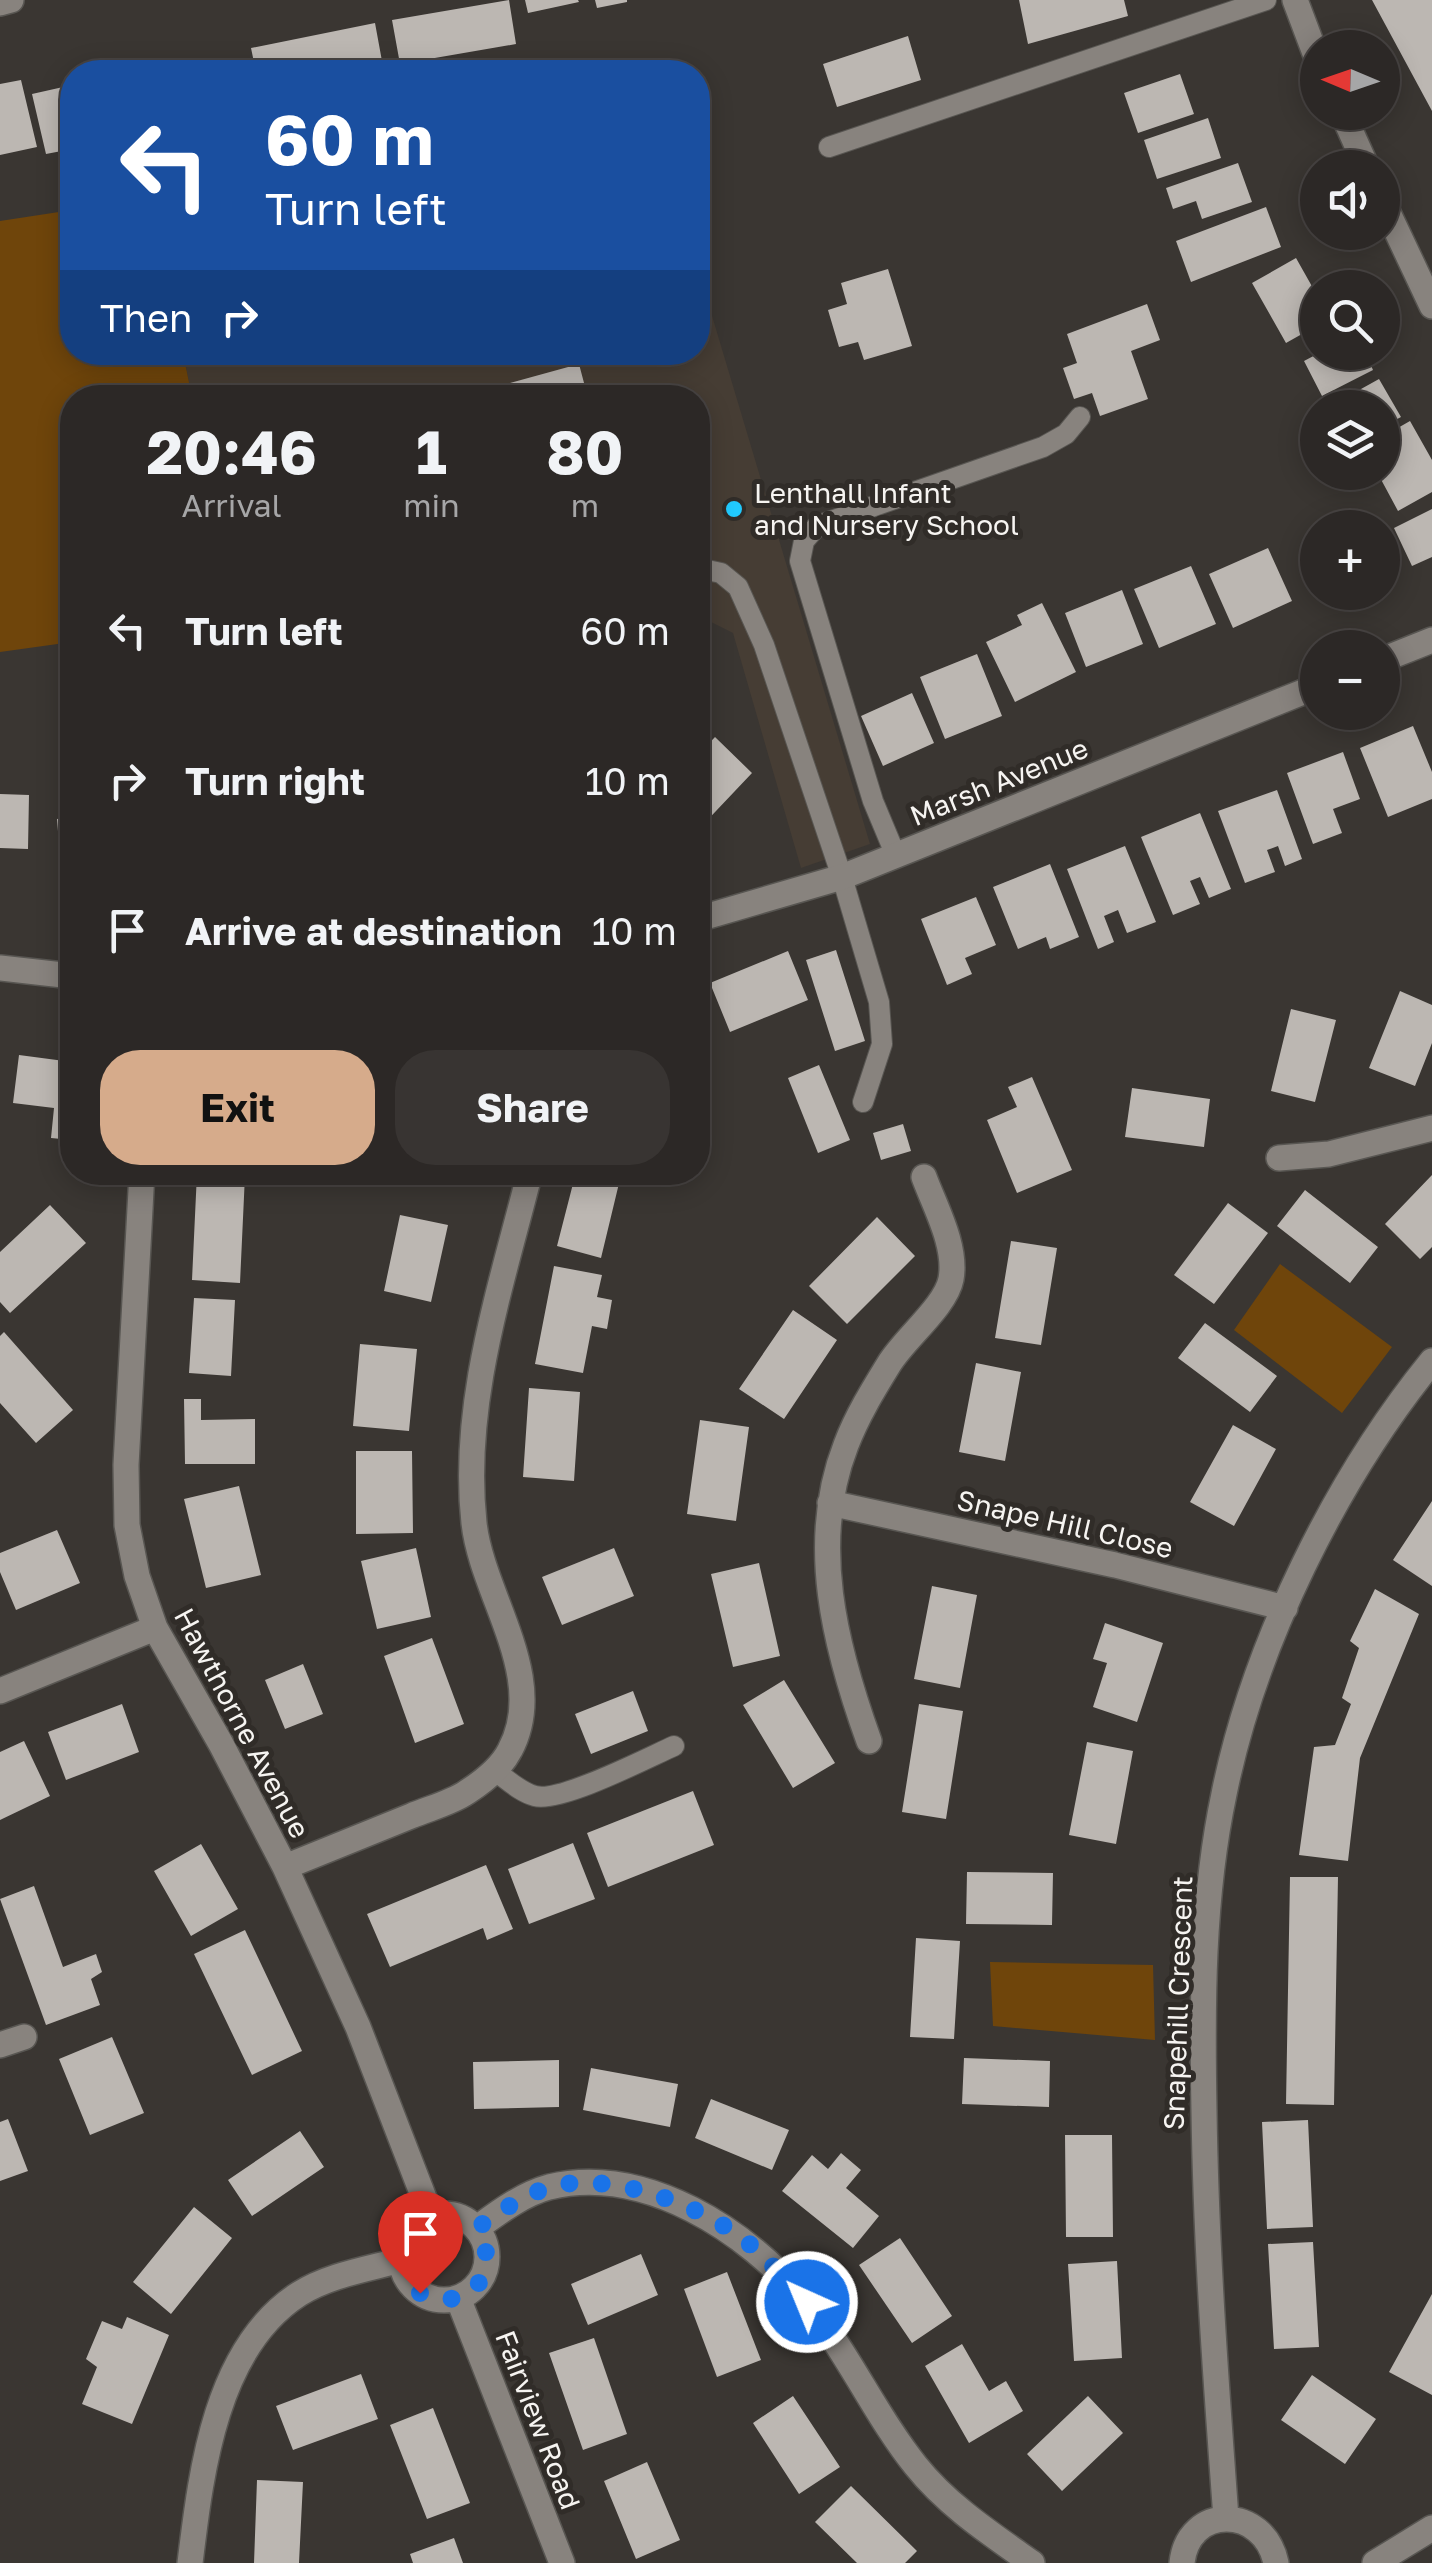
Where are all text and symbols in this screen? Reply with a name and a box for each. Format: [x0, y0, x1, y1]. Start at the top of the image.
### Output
north arrow [1300, 30, 1400, 130]
map controls [1300, 30, 1400, 730]
text: 60 m [265, 96, 434, 180]
icon: left [100, 100, 230, 230]
button: sound [1300, 150, 1400, 250]
text: Turn left [265, 181, 447, 235]
button: search [1300, 270, 1400, 370]
icon: right [212, 290, 267, 345]
text: Then [100, 295, 192, 340]
button: layers [1300, 390, 1400, 490]
text: 20:46 [146, 415, 317, 487]
text: 1 [416, 415, 447, 487]
text: 80 [546, 415, 624, 487]
place label: Lenthall Infant and Nursery School [754, 476, 1019, 541]
text: Arrival [181, 486, 282, 524]
text: min [403, 486, 460, 524]
text: m [571, 486, 599, 524]
marker: Lenthall Infant and Nursery School [723, 498, 745, 520]
button: + [1300, 510, 1400, 610]
icon: left [100, 603, 155, 658]
text: Turn left [185, 608, 343, 653]
text: 60 m [580, 608, 670, 653]
button: − [1300, 630, 1400, 730]
street label: Marsh Avenue [905, 731, 1092, 832]
icon: right [100, 753, 155, 808]
text: Turn right [185, 758, 365, 803]
text: 10 m [585, 758, 670, 803]
icon: arrive [100, 903, 155, 958]
text: Arrive at destination [185, 908, 562, 953]
text: 10 m [592, 908, 677, 953]
button: Exit [100, 1050, 375, 1165]
button: Share [395, 1050, 670, 1165]
street label: Snape Hill Close [954, 1483, 1176, 1564]
street label: Hawthorne Avenue [168, 1602, 317, 1843]
street label: Snapehill Crescent [1157, 1875, 1198, 2131]
pin [378, 2191, 463, 2294]
icon: arrive [393, 2206, 448, 2261]
position arrow [755, 2250, 859, 2354]
street label: Fairview Road [489, 2326, 588, 2514]

